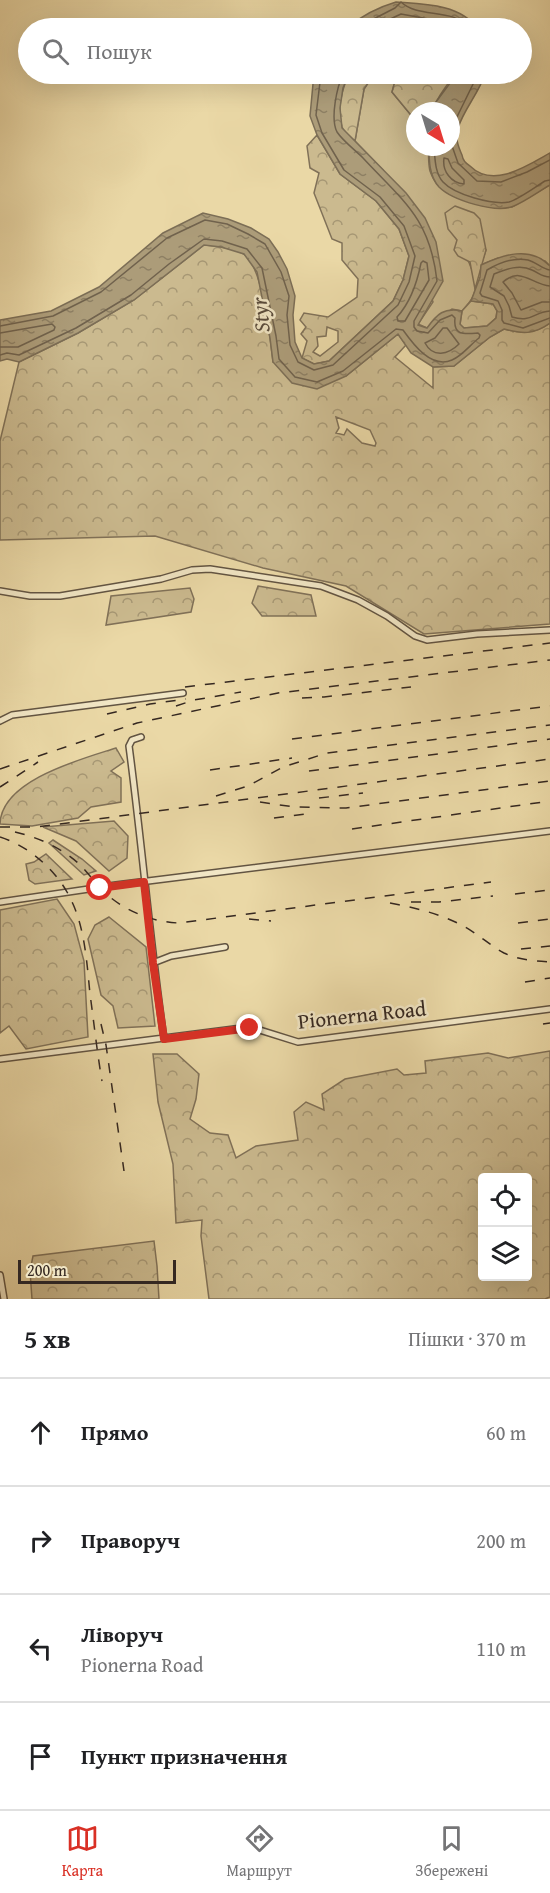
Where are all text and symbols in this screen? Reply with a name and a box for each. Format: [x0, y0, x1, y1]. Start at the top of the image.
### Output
search box [18, 18, 532, 84]
icon: search [39, 35, 72, 68]
text: Пошук [87, 35, 152, 67]
north arrow [406, 102, 460, 156]
water label: Styr [242, 295, 278, 334]
route start [86, 874, 112, 900]
street label: Pionerna Road [296, 992, 428, 1037]
route end [236, 1014, 262, 1040]
map controls [478, 1173, 532, 1281]
button: locate [478, 1173, 532, 1227]
button: layers [478, 1227, 532, 1281]
scale bar [18, 1257, 176, 1284]
text: 200 m [27, 1258, 67, 1282]
text: 5 хв [24, 1319, 71, 1358]
text: Пішки · 370 m [408, 1324, 526, 1353]
icon: ahead [24, 1416, 57, 1449]
text: Прямо [81, 1416, 148, 1448]
text: 60 m [486, 1418, 526, 1447]
icon: right [24, 1524, 57, 1557]
text: Праворуч [81, 1524, 180, 1556]
text: 200 m [476, 1526, 526, 1555]
text: Ліворуч [81, 1618, 163, 1650]
icon: left [24, 1632, 57, 1665]
text: 110 m [476, 1634, 526, 1663]
text: Pionerna Road [81, 1650, 203, 1679]
icon: arrive [24, 1740, 57, 1773]
text: Пункт призначення [81, 1740, 287, 1772]
tab: Карта [62, 1822, 103, 1882]
tab: Маршрут [226, 1822, 292, 1882]
tab: Збережені [415, 1822, 488, 1882]

